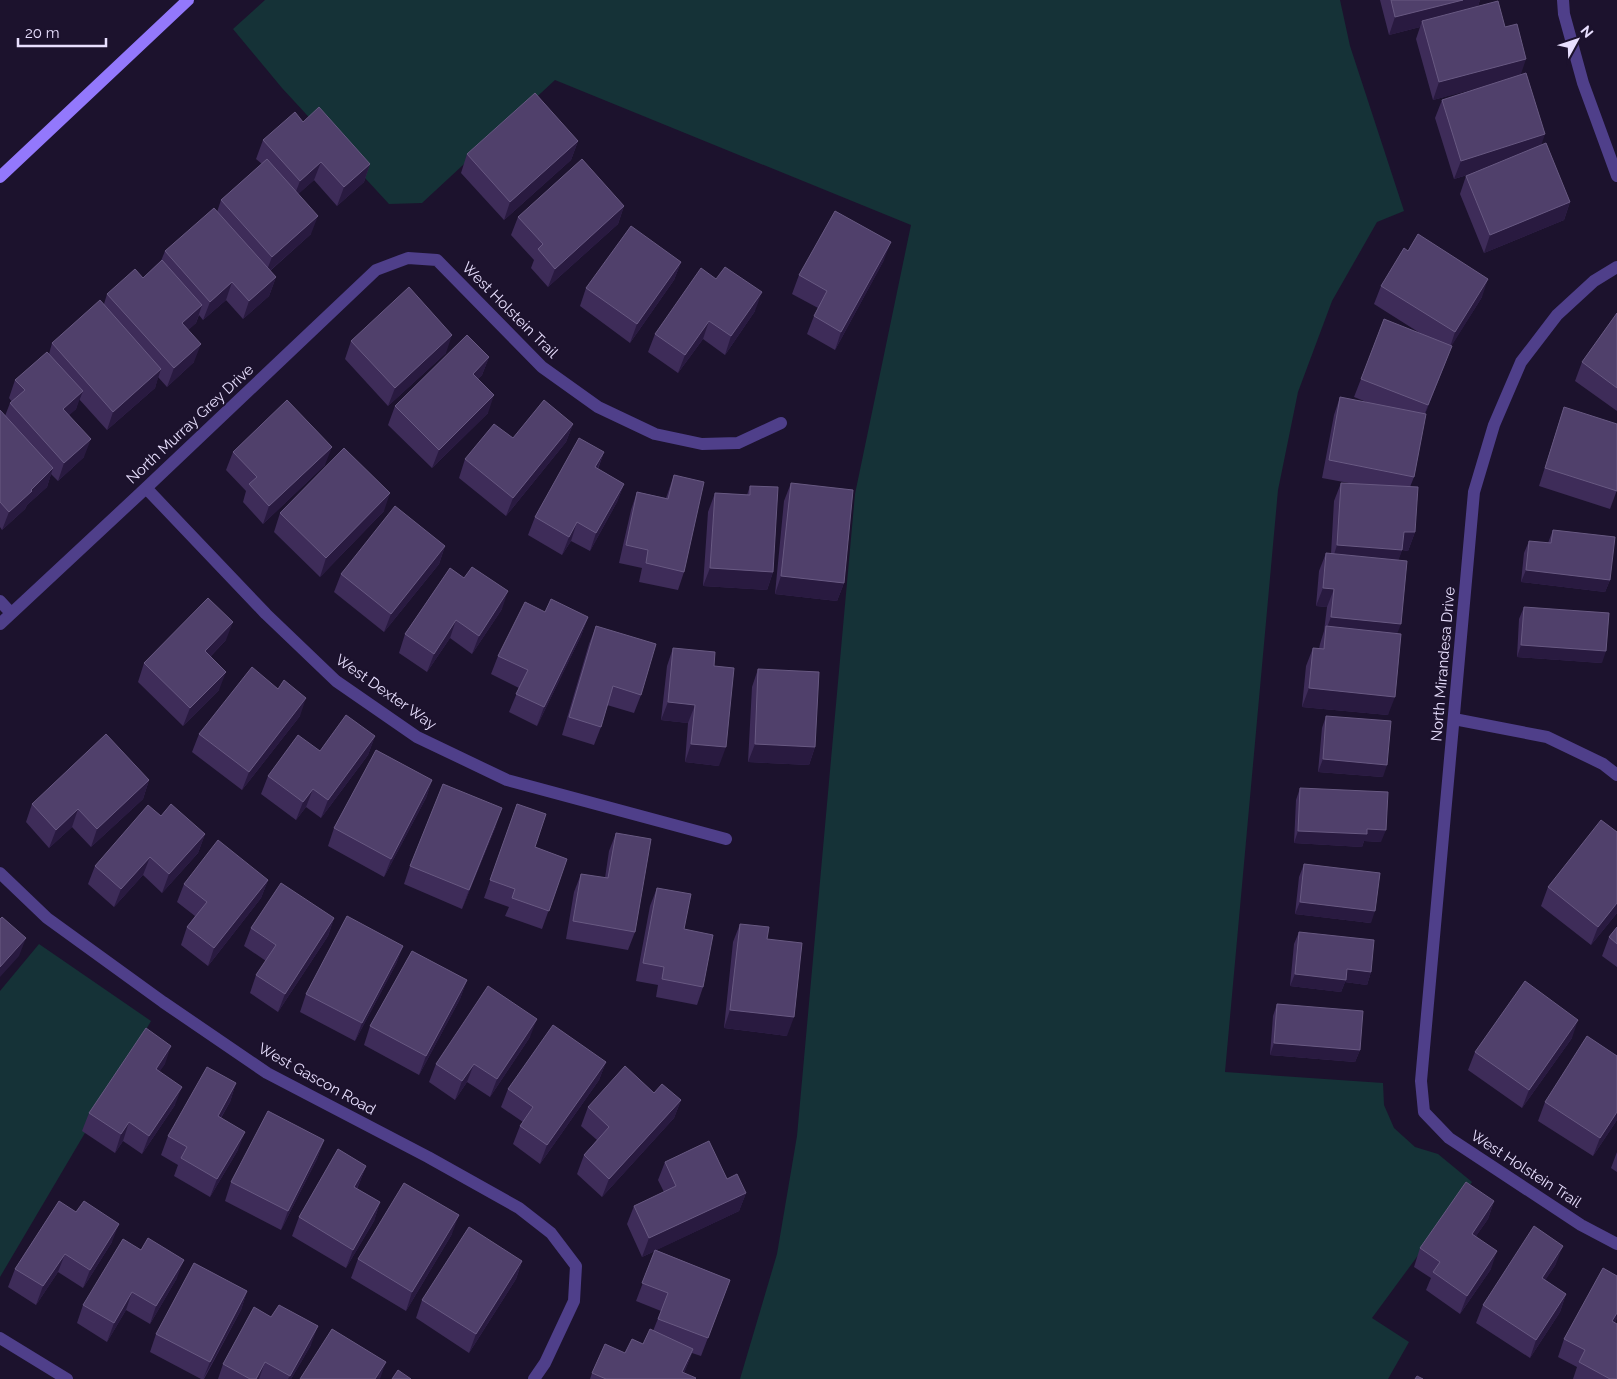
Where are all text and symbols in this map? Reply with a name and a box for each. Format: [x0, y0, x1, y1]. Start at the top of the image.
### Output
scale bar [18, 15, 105, 47]
north arrow [1552, 15, 1602, 65]
text: N [1577, 22, 1597, 41]
text: 20 m [25, 24, 60, 42]
street label: West Holstein Trail [458, 258, 562, 362]
street label: North Murray Grey Drive [123, 360, 257, 488]
street label: North Mirandesa Drive [1427, 586, 1459, 742]
street label: West Dexter Way [332, 650, 440, 734]
street label: West Gascon Road [255, 1039, 379, 1119]
street label: West Holstein Trail [1467, 1126, 1586, 1212]

